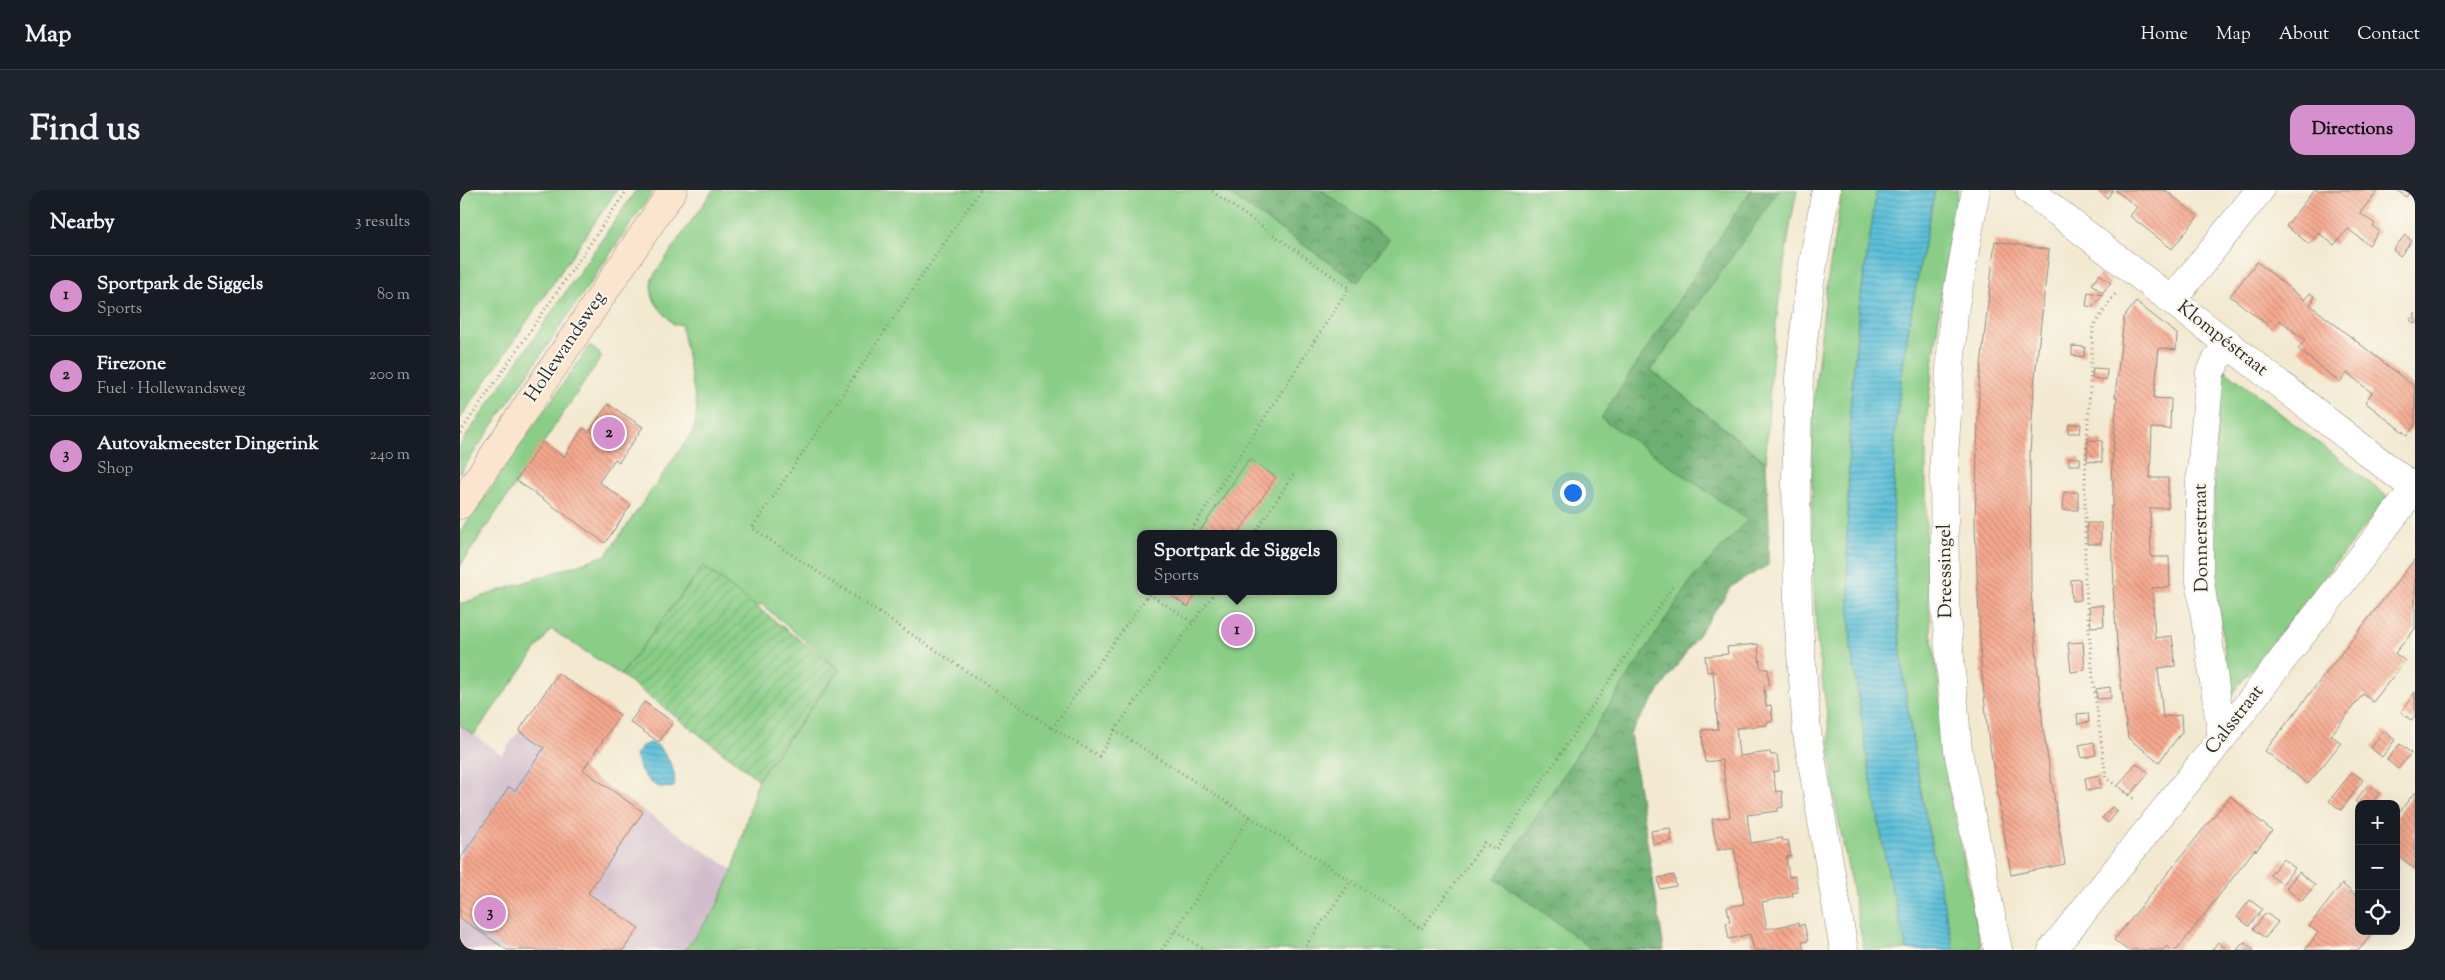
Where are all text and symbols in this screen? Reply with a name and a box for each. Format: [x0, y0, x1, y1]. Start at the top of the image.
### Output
text: Map [25, 18, 71, 52]
text: Home [2141, 22, 2188, 48]
text: Map [2216, 22, 2251, 48]
text: About [2279, 22, 2329, 48]
text: Contact [2357, 22, 2420, 48]
text: Find us [30, 105, 140, 156]
button: Directions [2290, 105, 2415, 155]
text: Nearby [50, 208, 115, 238]
text: 3 results [355, 211, 410, 234]
text: Sportpark de Siggels [97, 271, 263, 298]
text: 1 [63, 284, 69, 307]
text: 80 m [377, 284, 410, 307]
street label: Hollewandsweg [519, 286, 613, 408]
street label: Klompéstraat [2171, 295, 2274, 384]
text: Sports [97, 298, 142, 321]
text: Firezone [97, 351, 166, 378]
text: 2 [62, 364, 70, 387]
text: 200 m [369, 364, 410, 387]
text: Fuel · Hollewandsweg [97, 378, 246, 401]
pin: 2 [593, 414, 625, 452]
text: Autovakmeester Dingerink [97, 431, 319, 458]
text: 3 [63, 444, 69, 467]
text: 240 m [369, 444, 410, 467]
text: Shop [97, 458, 133, 481]
your location [1560, 480, 1586, 506]
street label: Donnerstraat [2188, 483, 2216, 593]
street label: Dreessingel [1932, 524, 1960, 618]
popup [1137, 530, 1337, 595]
text: Sportpark de Siggels [1154, 538, 1320, 565]
text: Sports [1154, 565, 1199, 588]
pin: 1 [1221, 611, 1253, 649]
street label: Calsstraat [2199, 679, 2271, 760]
map controls [2355, 800, 2400, 935]
button: + [2355, 800, 2400, 845]
button: − [2355, 845, 2400, 890]
button: locate [2355, 890, 2400, 935]
pin: 3 [474, 894, 506, 932]

